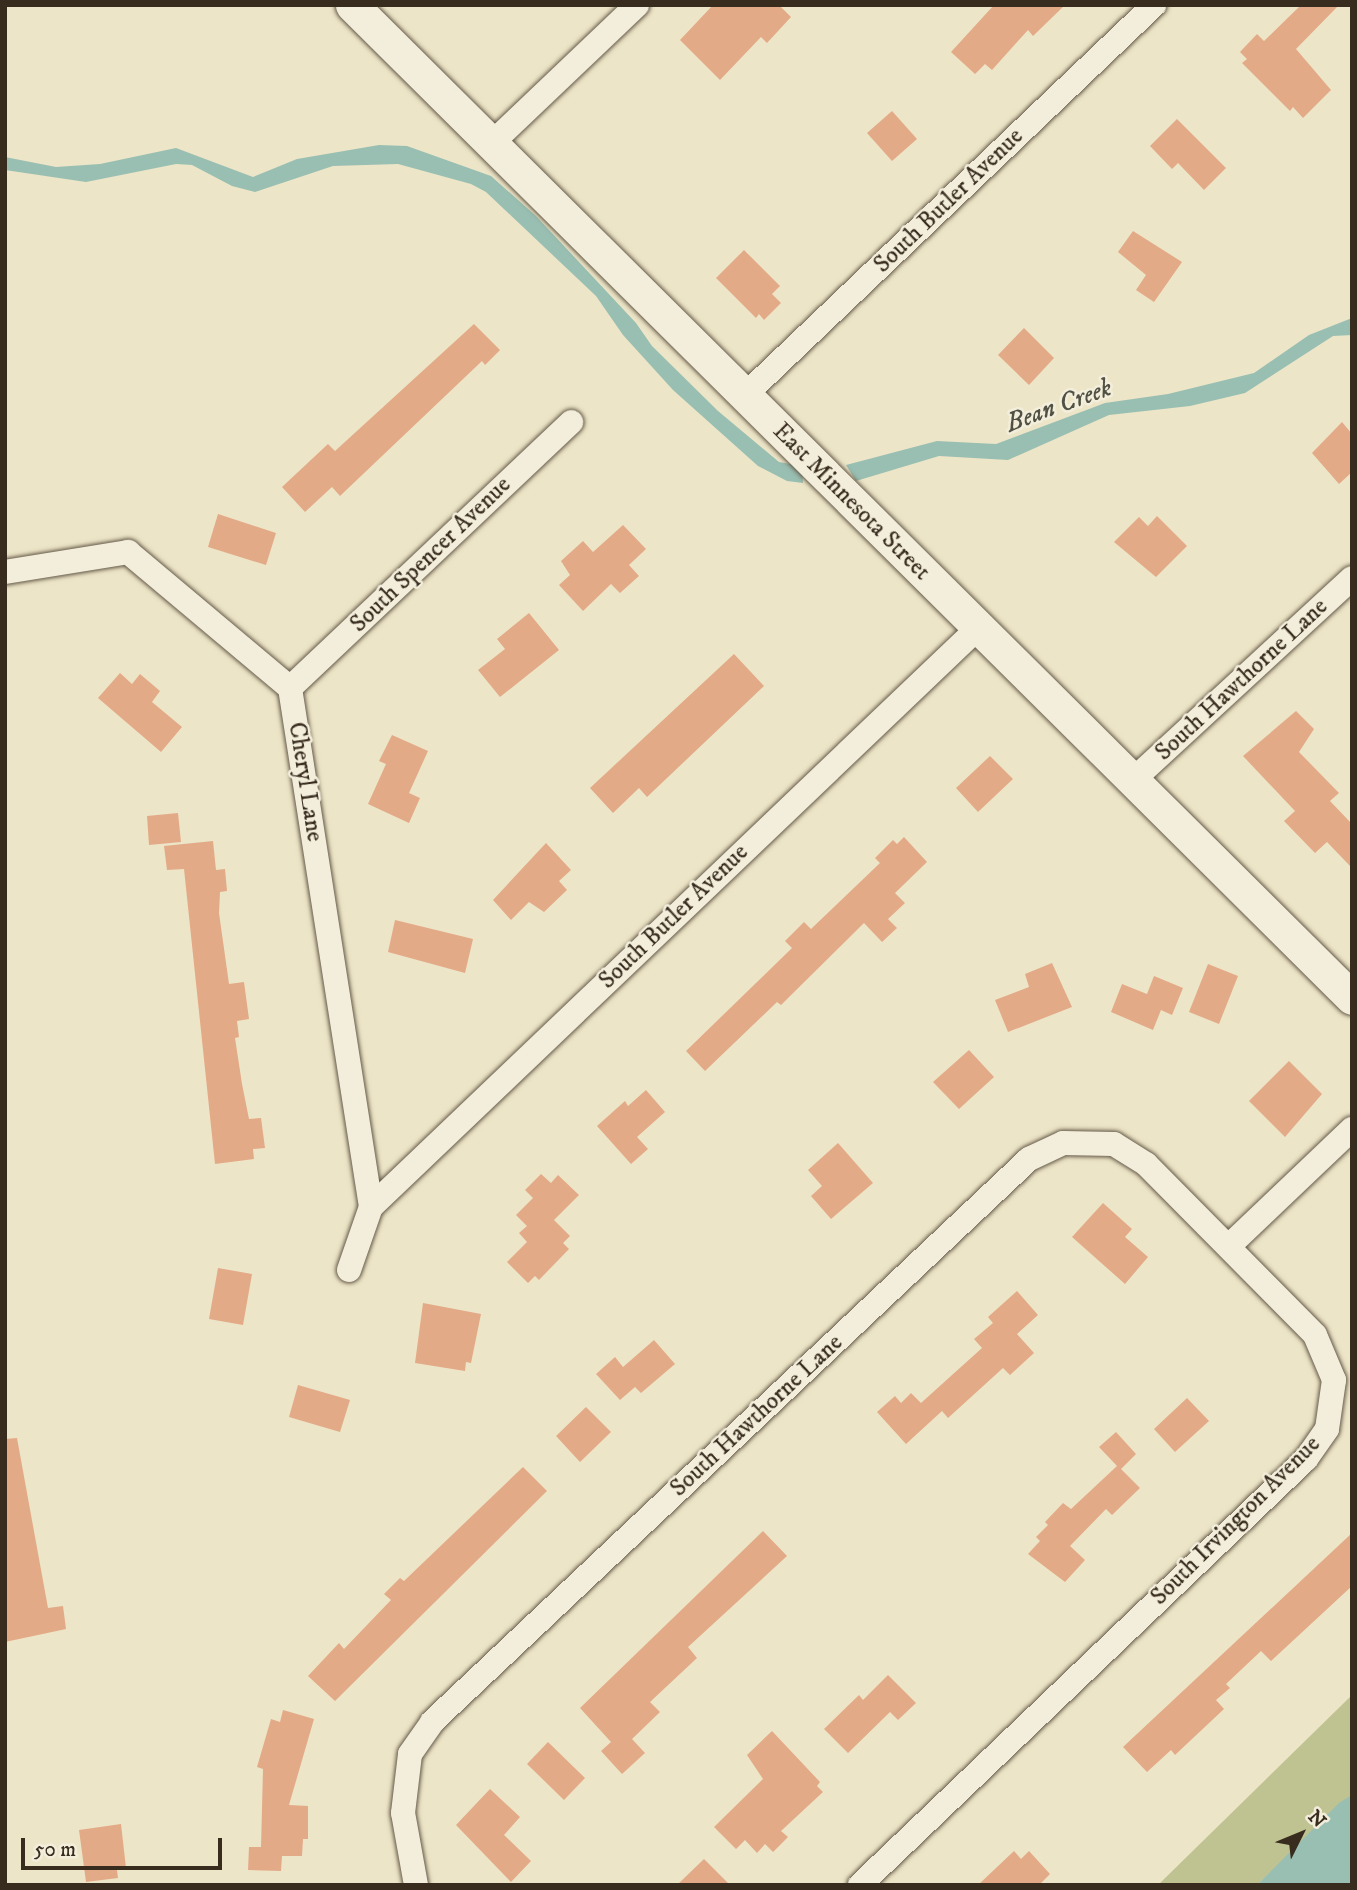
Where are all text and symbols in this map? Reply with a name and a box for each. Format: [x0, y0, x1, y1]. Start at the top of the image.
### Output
street label: South Butler Avenue [868, 123, 1030, 279]
water label: Bean Creek [1002, 372, 1116, 440]
street label: East Minnesota Street [766, 417, 936, 587]
street label: South Spencer Avenue [345, 471, 517, 639]
street label: South Hawthorne Lane [1150, 593, 1334, 767]
street label: Cheryl Lane [281, 720, 329, 844]
street label: South Butler Avenue [593, 839, 755, 995]
street label: South Hawthorne Lane [665, 1329, 849, 1503]
street label: South Irvington Avenue [1145, 1430, 1327, 1612]
north arrow [1266, 1799, 1336, 1869]
text: N [1303, 1806, 1330, 1833]
scale bar [24, 1824, 226, 1868]
text: 50 m [34, 1837, 76, 1863]

